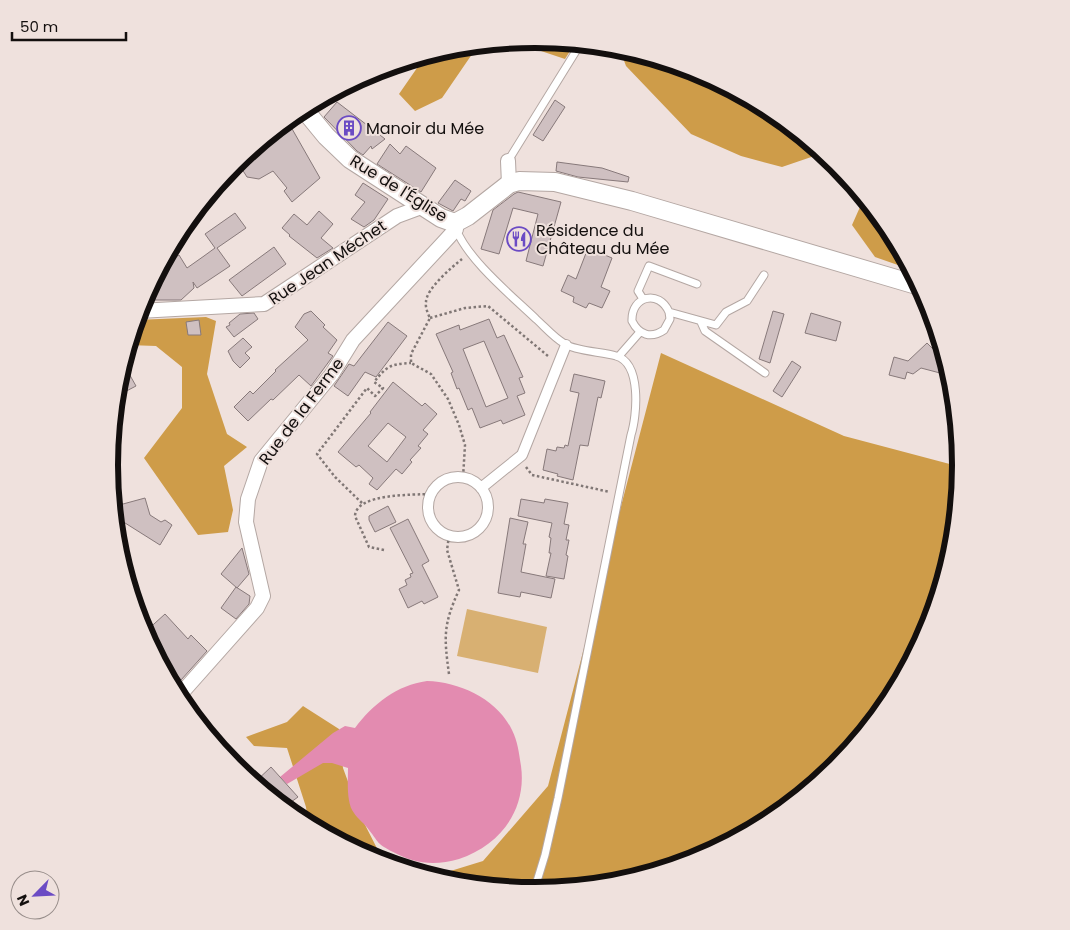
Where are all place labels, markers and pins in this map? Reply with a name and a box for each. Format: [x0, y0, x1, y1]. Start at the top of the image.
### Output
building icon: Manoir du Mée [336, 115, 362, 141]
place label: Manoir du Mée [366, 117, 484, 140]
place label: Résidence du Château du Mée [536, 219, 670, 260]
restaurant icon: Résidence du Château du Mée [506, 226, 532, 252]

